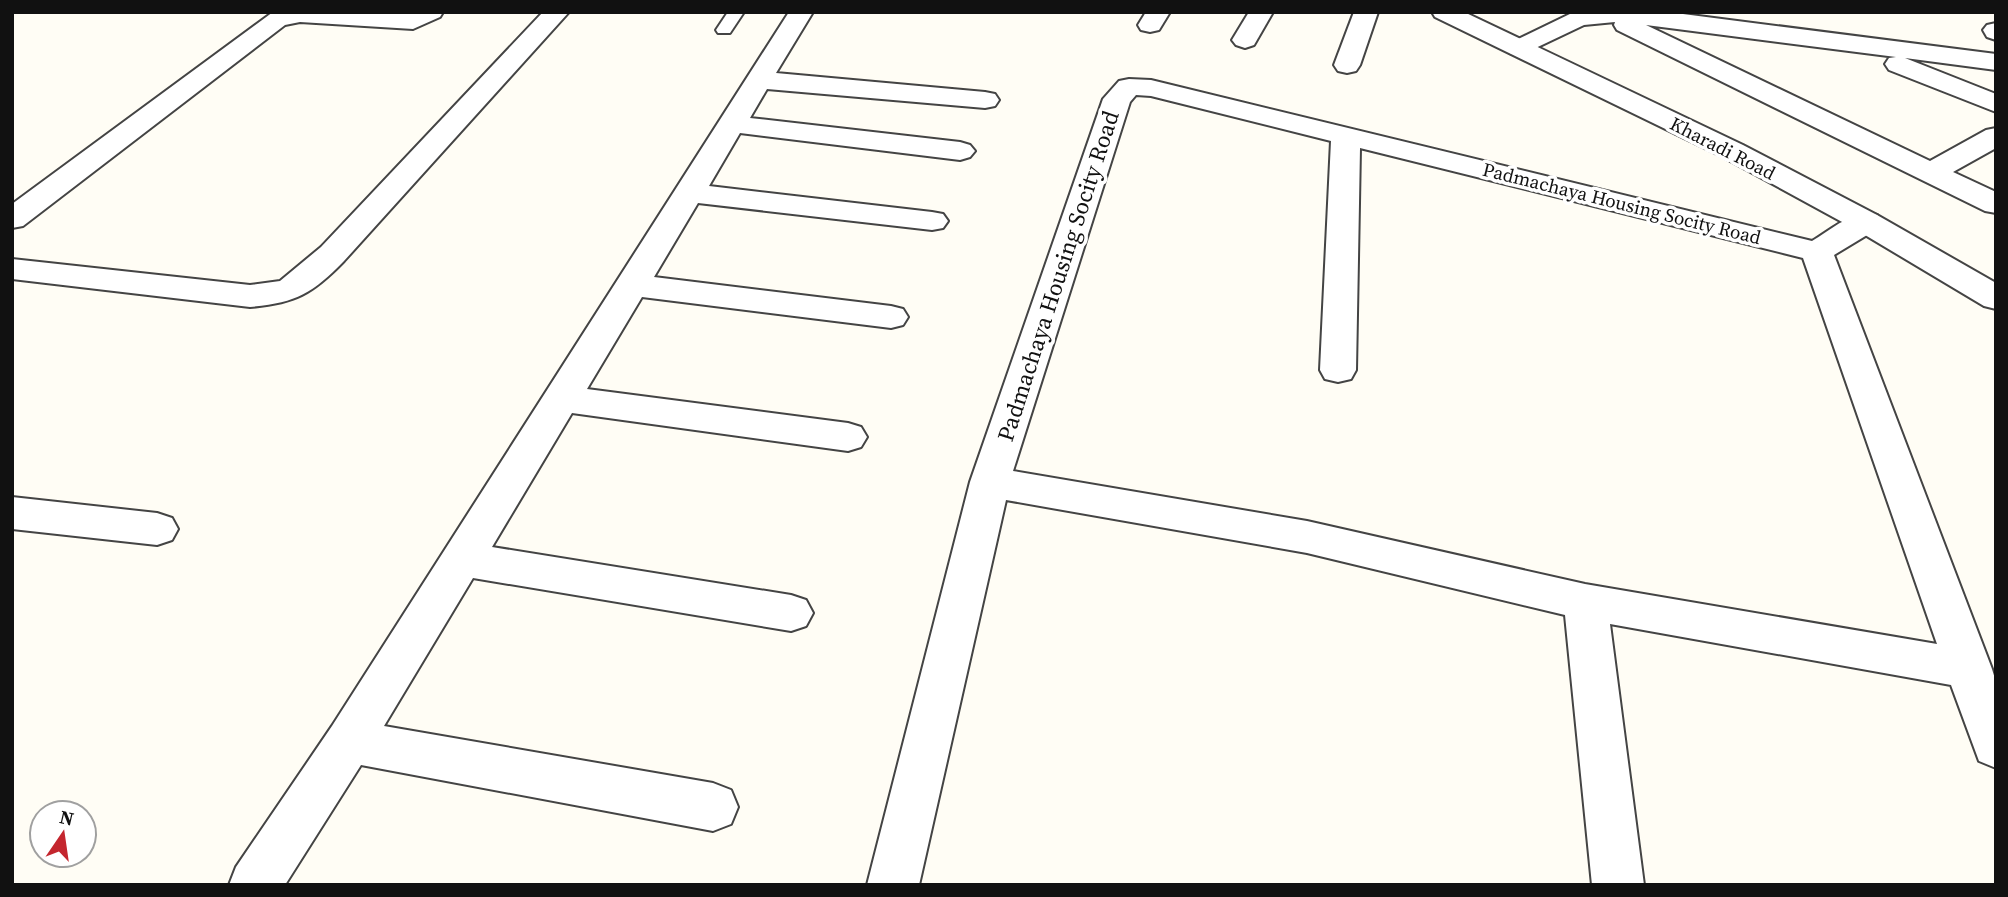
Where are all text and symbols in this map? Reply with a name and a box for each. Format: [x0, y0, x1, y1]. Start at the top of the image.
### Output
street label: Padmachaya Housing Socity Road [989, 106, 1127, 446]
street label: Kharadi Road [1666, 110, 1780, 186]
street label: Padmachaya Housing Socity Road [1480, 156, 1764, 250]
north arrow [28, 799, 98, 869]
text: N [57, 803, 77, 832]

